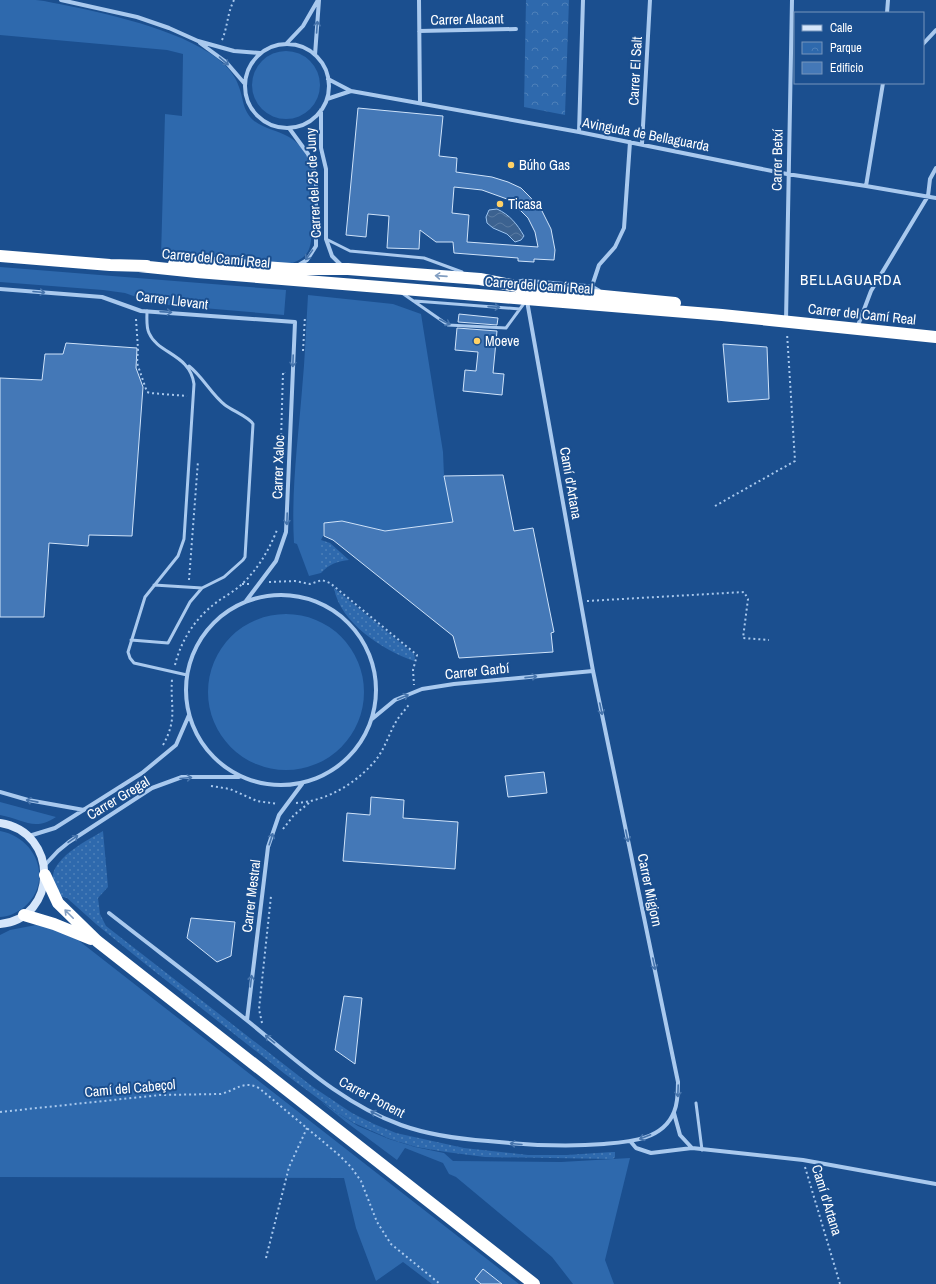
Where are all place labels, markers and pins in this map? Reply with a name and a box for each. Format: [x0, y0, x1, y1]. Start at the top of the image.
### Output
place label: Búho Gas [519, 156, 570, 174]
marker: Búho Gas [506, 160, 516, 170]
place label: Ticasa [508, 195, 543, 213]
marker: Ticasa [495, 199, 505, 209]
place label: Moeve [485, 332, 519, 350]
marker: Moeve [472, 336, 482, 346]

